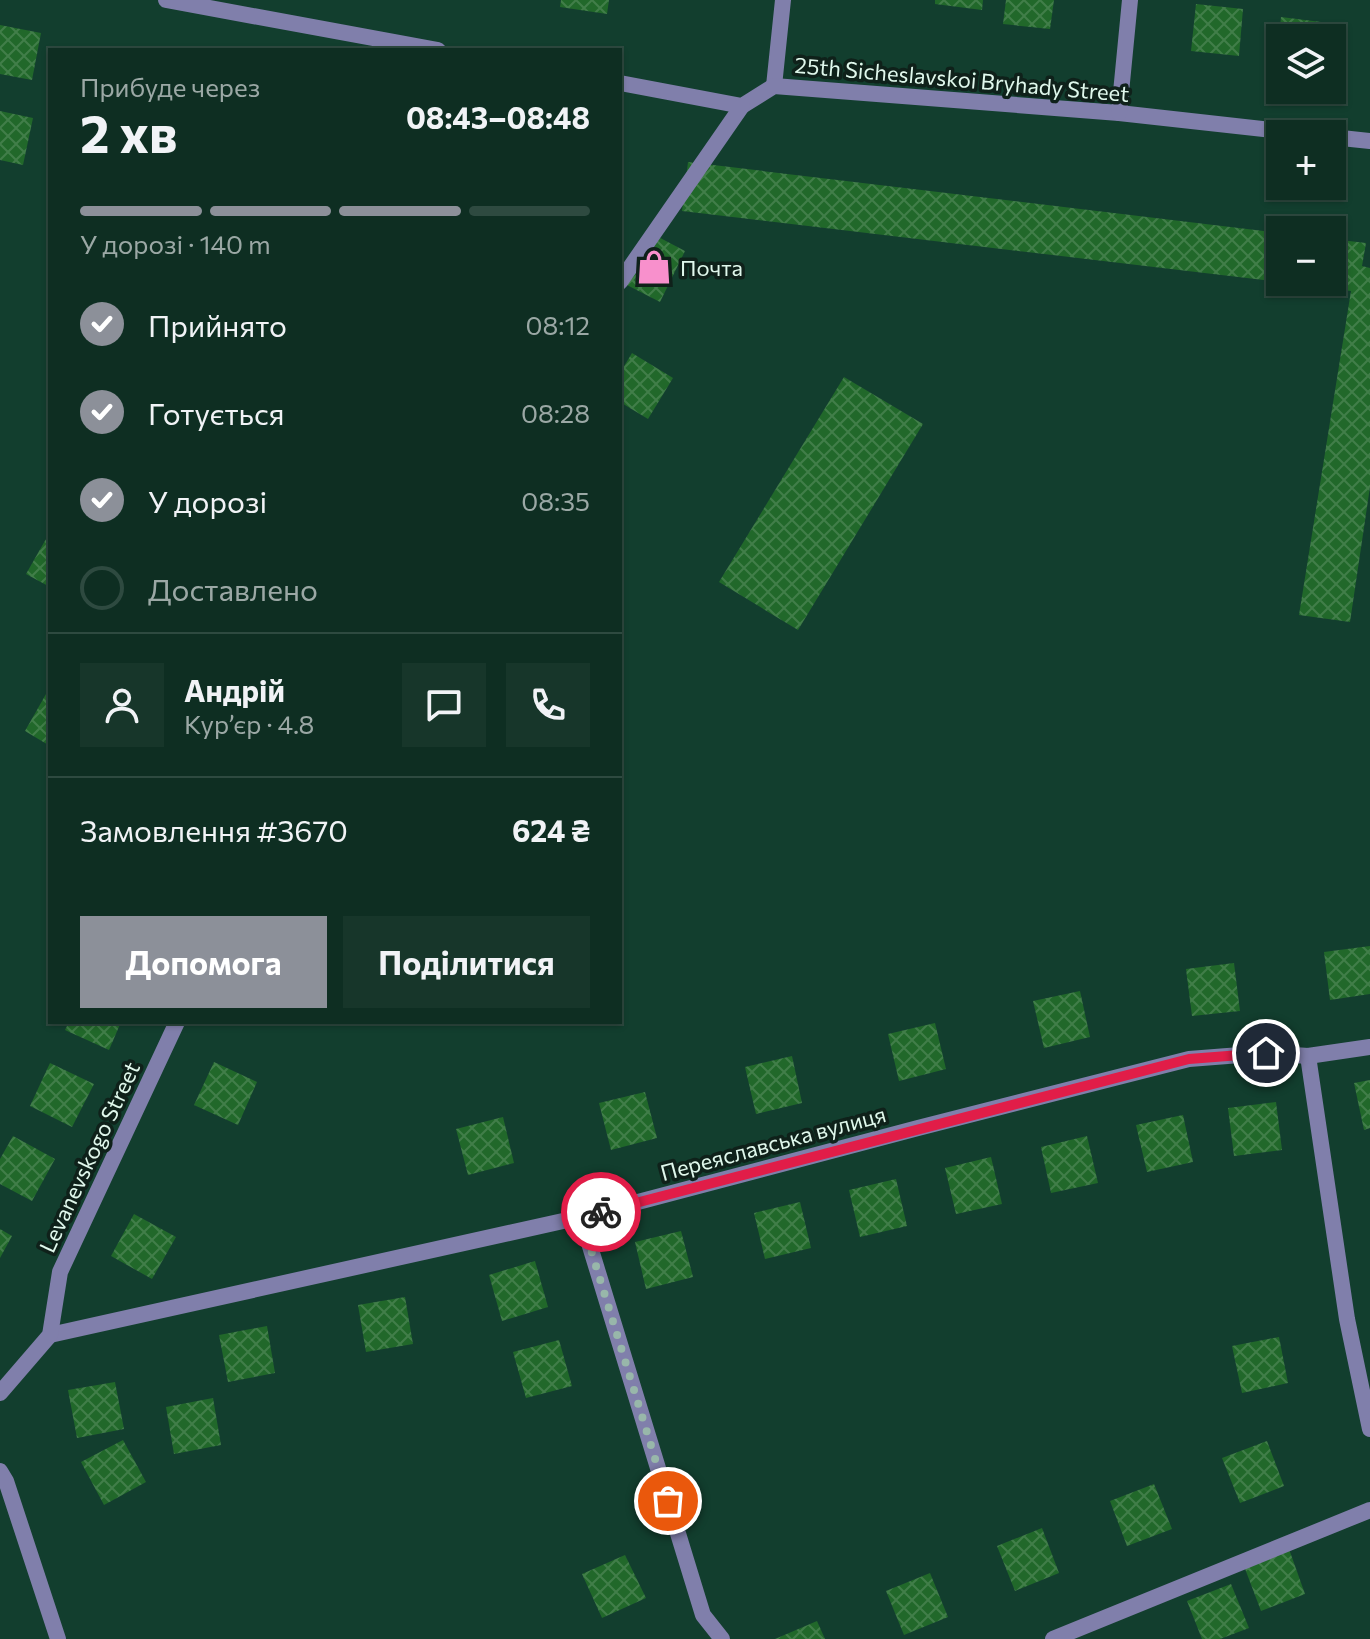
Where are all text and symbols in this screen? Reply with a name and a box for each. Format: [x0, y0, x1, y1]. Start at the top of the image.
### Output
map controls [1266, 24, 1346, 296]
button: layers [1266, 24, 1346, 104]
street label: 25th Sicheslavskoi Bryhady Street [794, 51, 1130, 107]
text: Прибуде через [80, 71, 260, 102]
text: 08:43–08:48 [406, 98, 590, 135]
text: 2 хв [80, 100, 177, 164]
button: + [1266, 120, 1346, 200]
button: − [1266, 216, 1346, 296]
text: У дорозі · 140 m [80, 228, 271, 259]
shop icon: Почта [635, 248, 673, 286]
place label: Почта [680, 254, 743, 281]
icon: check [80, 302, 124, 346]
text: Прийнято [148, 306, 287, 343]
text: 08:12 [526, 309, 590, 340]
icon: check [80, 390, 124, 434]
text: Готується [148, 394, 285, 431]
text: 08:28 [521, 397, 590, 428]
icon: check [80, 478, 124, 522]
text: У дорозі [148, 482, 267, 519]
text: 08:35 [521, 485, 590, 516]
text: Доставлено [148, 570, 318, 607]
button: person [80, 663, 164, 747]
button: chat [402, 663, 486, 747]
button: phone [506, 663, 590, 747]
text: Андрій [184, 671, 285, 708]
text: Кур’єр · 4.8 [184, 708, 314, 739]
text: Замовлення #3670 [80, 811, 348, 848]
text: 624 ₴ [512, 811, 590, 848]
button: Допомога [80, 916, 327, 1008]
button: Поділитися [343, 916, 590, 1008]
pin [1232, 1019, 1300, 1087]
icon: home [1244, 1031, 1288, 1075]
street label: Levanevskogo Street [33, 1057, 145, 1257]
street label: Переяславська вулиця [657, 1100, 889, 1186]
courier [561, 1172, 641, 1252]
icon: bike [579, 1190, 623, 1234]
pin [634, 1467, 702, 1535]
icon: bag [646, 1479, 690, 1523]

